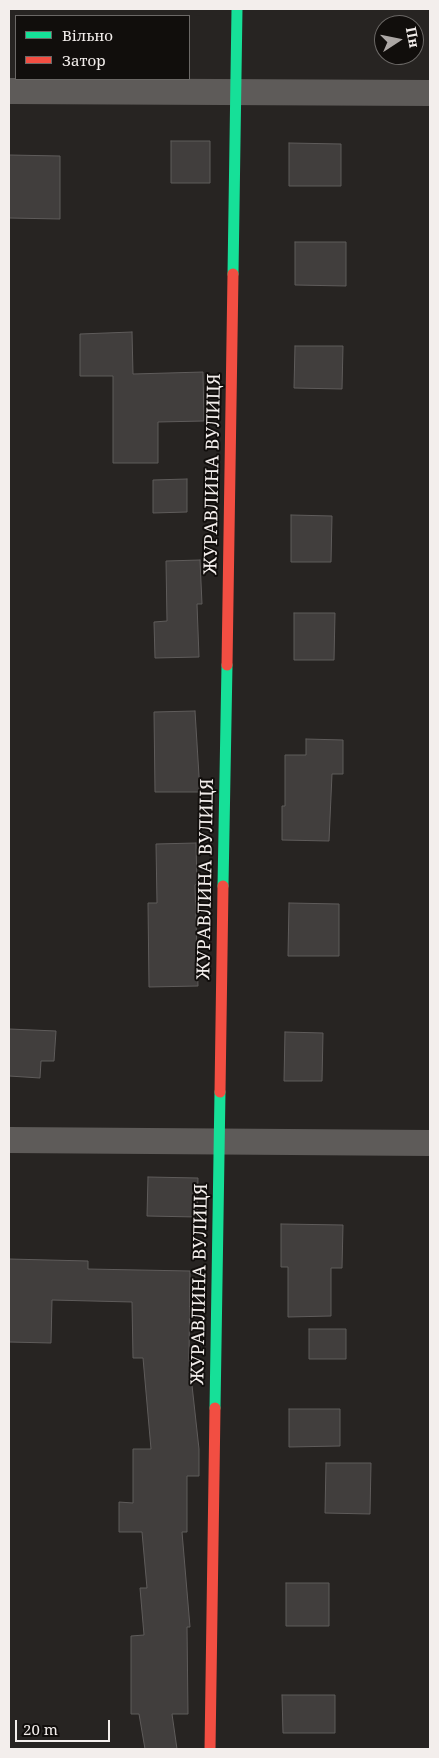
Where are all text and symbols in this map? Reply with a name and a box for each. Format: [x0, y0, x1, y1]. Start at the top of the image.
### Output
legend [15, 15, 190, 80]
north arrow [374, 15, 424, 65]
text: Вільно [62, 25, 113, 45]
text: Пн [402, 25, 425, 49]
text: Затор [62, 50, 106, 70]
street label: ЖУРАВЛИНА ВУЛИЦЯ [200, 373, 226, 575]
street label: ЖУРАВЛИНА ВУЛИЦЯ [193, 778, 219, 980]
street label: ЖУРАВЛИНА ВУЛИЦЯ [187, 1183, 213, 1385]
scale bar [18, 1710, 112, 1742]
text: 20 m [23, 1719, 58, 1739]

